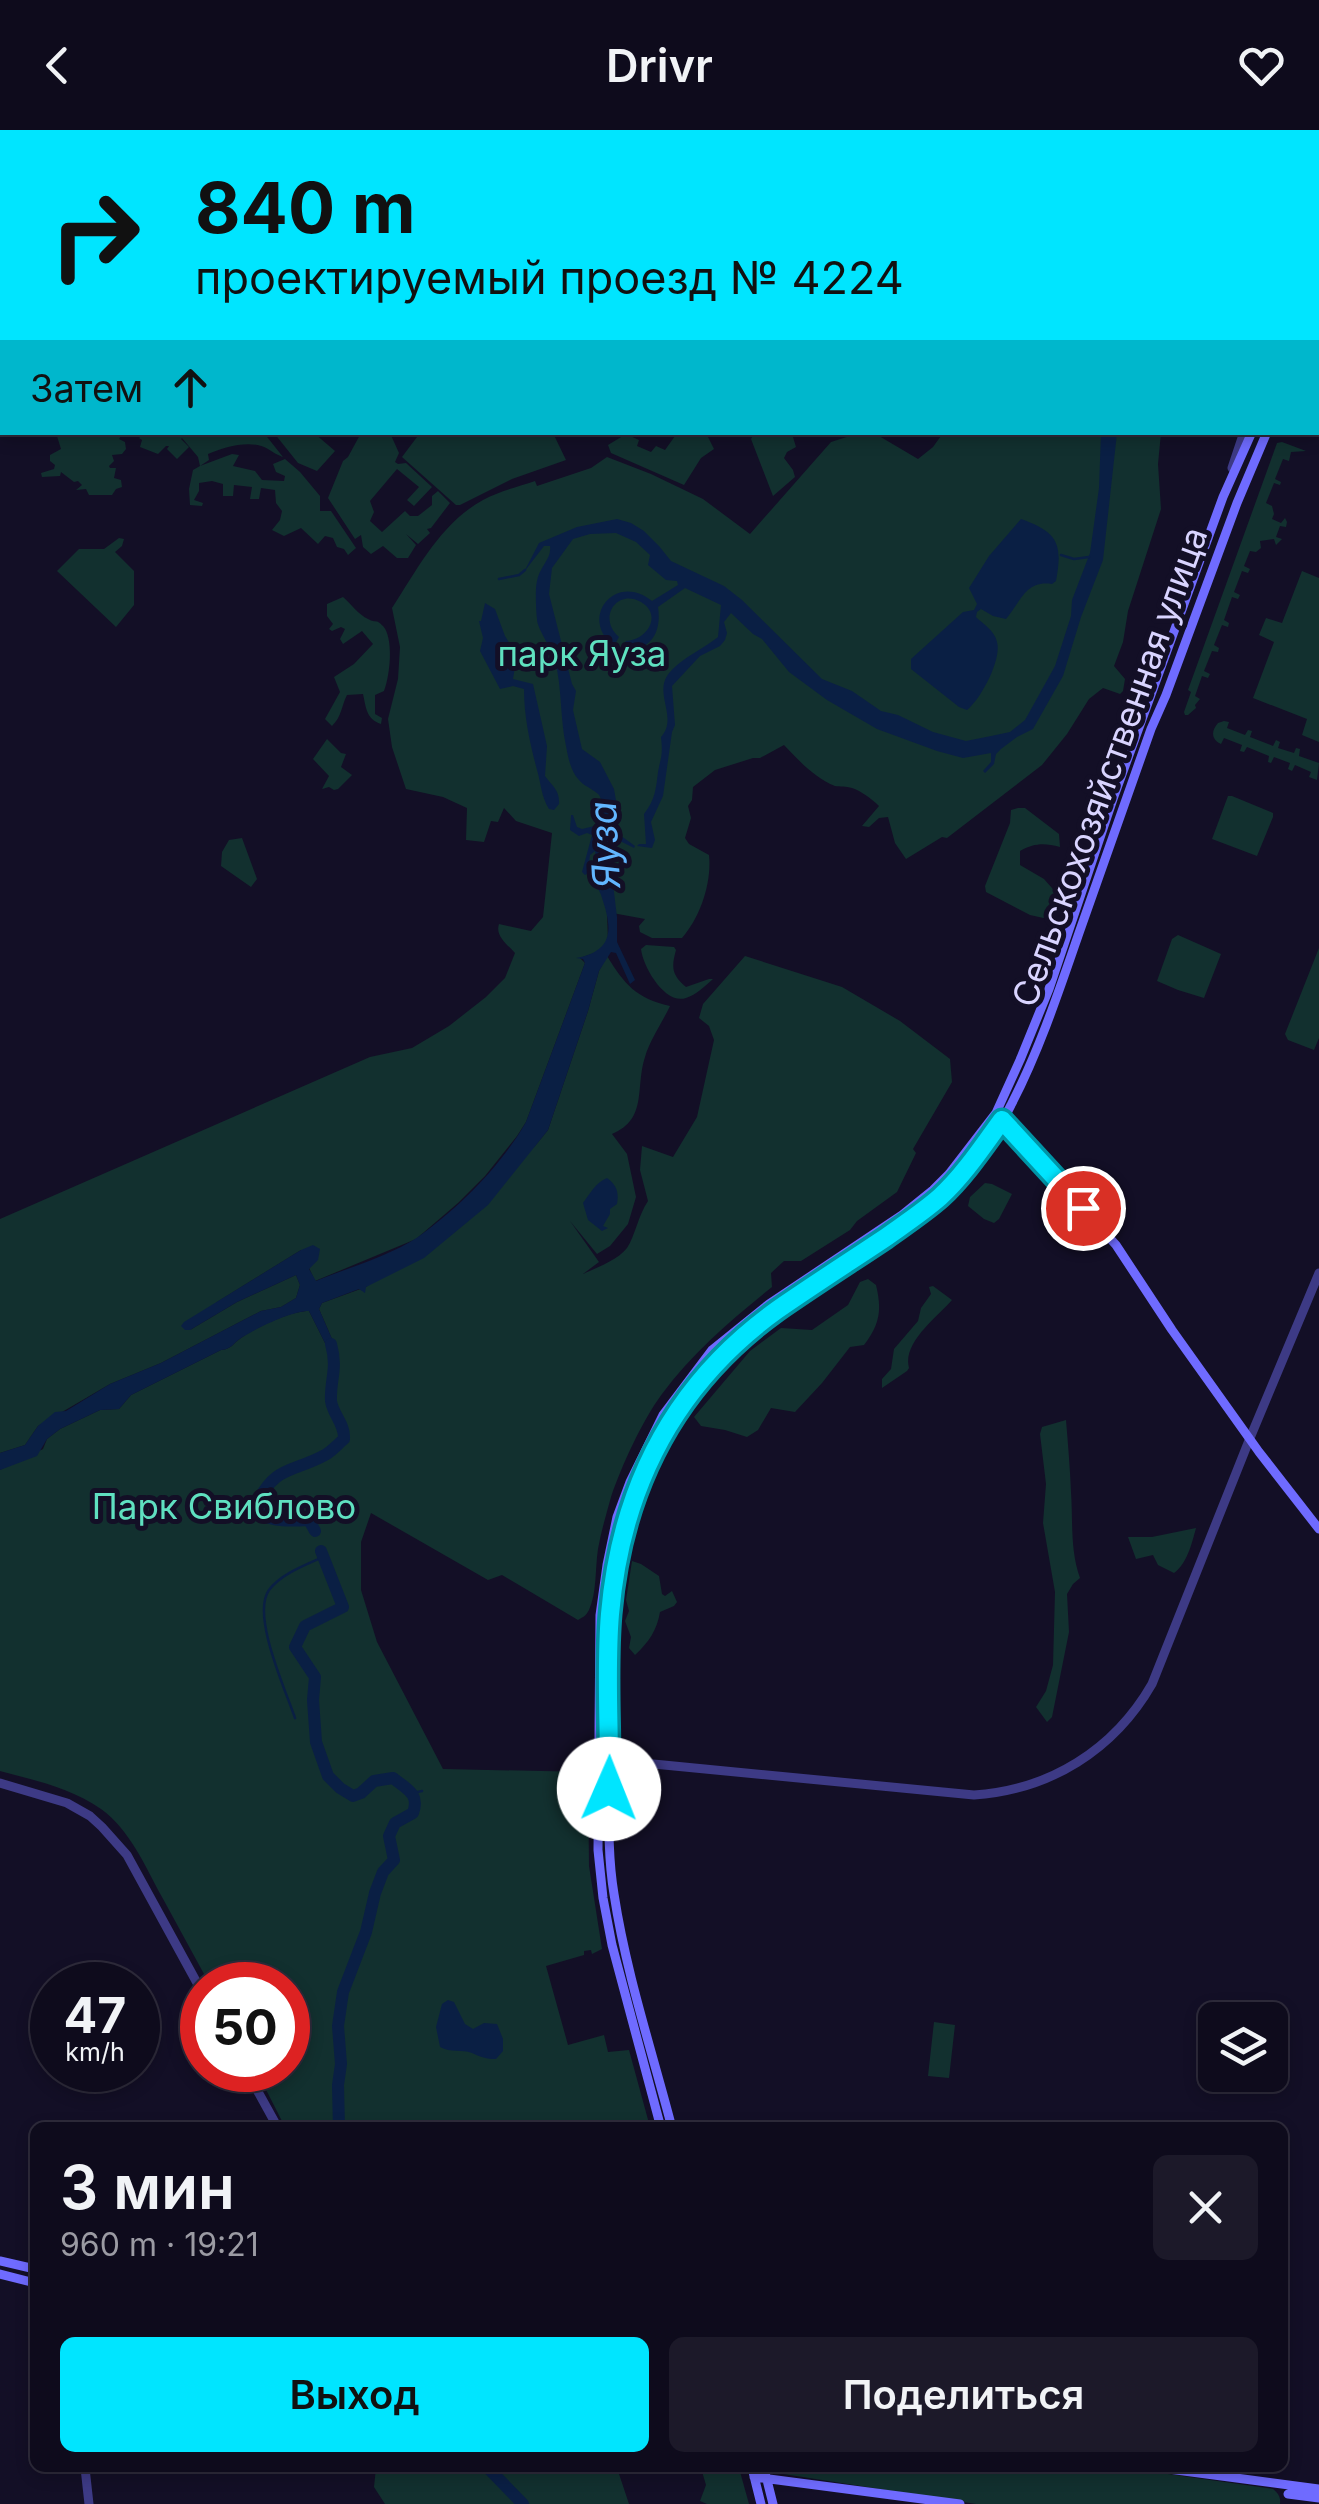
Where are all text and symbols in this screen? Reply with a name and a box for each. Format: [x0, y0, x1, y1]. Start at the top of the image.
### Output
icon: back [30, 38, 85, 93]
text: Drivr [606, 38, 713, 93]
icon: heart [1234, 38, 1289, 93]
text: 840 m [195, 165, 416, 250]
icon: right [30, 170, 160, 300]
text: проектируемый проезд № 4224 [195, 250, 904, 305]
icon: ahead [163, 360, 218, 415]
text: Затем [30, 365, 143, 411]
street label: Сельскохозяйственная улица [1003, 521, 1216, 1012]
park label: парк Яуза [498, 632, 666, 674]
water label: Яуза [579, 800, 629, 891]
pin [1041, 1166, 1126, 1251]
icon: arrive [1056, 1181, 1111, 1236]
park label: Парк Свиблово [92, 1485, 356, 1527]
position arrow [557, 1737, 661, 1841]
speed limit sign: 50 [180, 1962, 310, 2092]
text: 47 [64, 1985, 126, 2045]
map controls [1198, 2002, 1288, 2092]
button: layers [1198, 2002, 1288, 2092]
text: km/h [65, 2037, 125, 2067]
text: 3 мин [60, 2151, 235, 2223]
button: close [1153, 2155, 1258, 2260]
text: 960 m · 19:21 [60, 2225, 259, 2264]
button: Выход [60, 2337, 649, 2452]
button: Поделиться [669, 2337, 1258, 2452]

